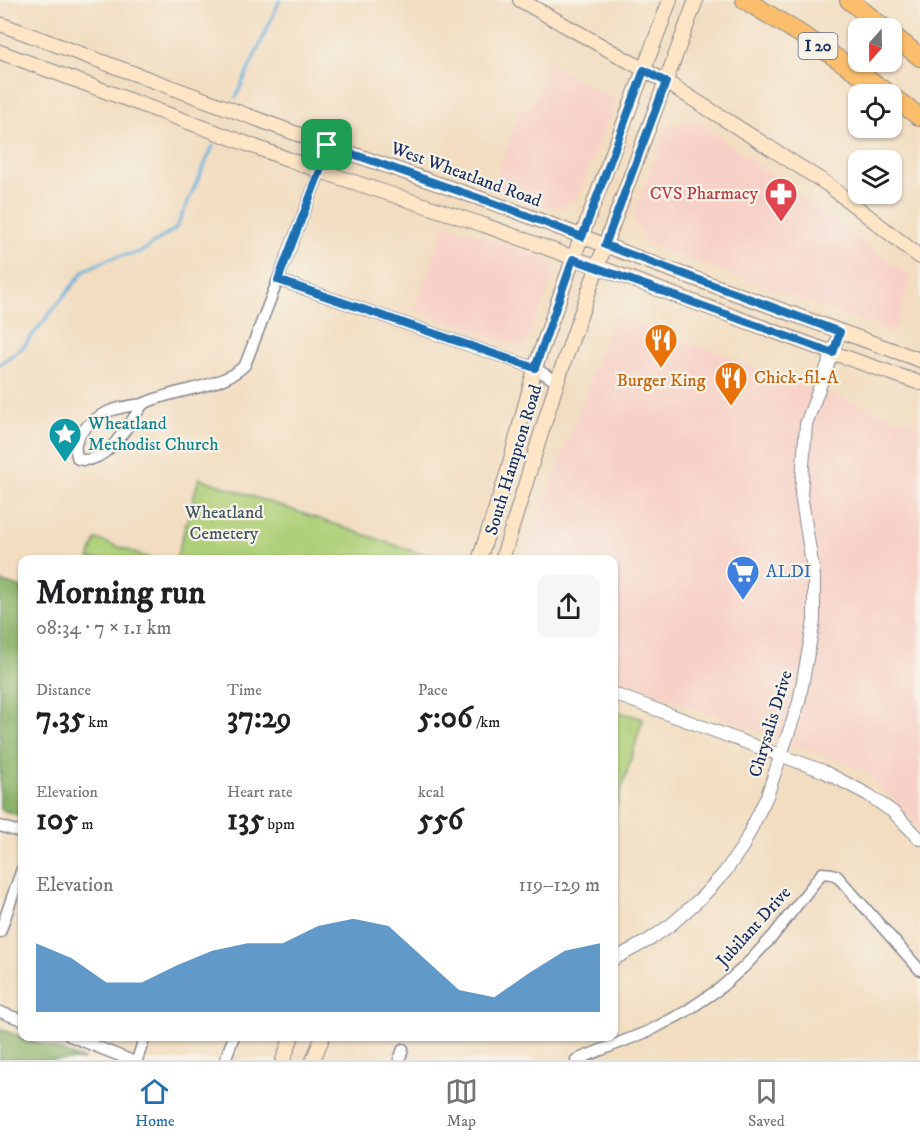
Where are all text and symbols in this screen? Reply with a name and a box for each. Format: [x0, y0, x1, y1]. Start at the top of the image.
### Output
north arrow [848, 18, 902, 72]
map controls [848, 18, 902, 204]
road number: I 20 [798, 33, 838, 59]
button: locate [848, 84, 902, 138]
pin [301, 119, 352, 170]
icon: arrive [310, 128, 343, 161]
street label: West Wheatland Road [387, 137, 544, 212]
button: layers [848, 150, 902, 204]
pharmacy icon: CVS Pharmacy [763, 176, 799, 223]
place label: CVS Pharmacy [650, 183, 758, 205]
restaurant icon: Burger King [643, 322, 679, 369]
restaurant icon: Chick-fil-A [713, 360, 749, 407]
place label: Chick-fil-A [754, 367, 839, 389]
place label: Burger King [616, 370, 706, 392]
street label: South Hampton Road [481, 382, 547, 538]
place label: Wheatland Methodist Church [87, 413, 219, 456]
place icon: Wheatland Methodist Church [47, 416, 83, 463]
park label: Wheatland Cemetery [184, 502, 263, 545]
supermarket icon: ALDI [725, 554, 761, 601]
place label: ALDI [766, 561, 811, 583]
text: Morning run [36, 573, 205, 614]
button: share [537, 575, 600, 638]
text: 08:34 · 7 × 1.1 km [36, 616, 172, 641]
street label: Chrysalis Drive [744, 668, 798, 780]
text: Distance [36, 680, 91, 700]
text: Time [227, 680, 262, 700]
text: Pace [418, 680, 448, 700]
text: 7.35 [36, 700, 85, 737]
text: 37:29 [227, 700, 292, 737]
text: 5:06 [418, 700, 473, 737]
text: km [85, 712, 108, 732]
text: /km [473, 712, 500, 732]
text: Elevation [36, 782, 98, 802]
text: Heart rate [227, 782, 293, 802]
text: kcal [418, 782, 444, 802]
text: 105 [36, 802, 78, 839]
text: 135 [227, 802, 264, 839]
text: 556 [418, 802, 463, 839]
text: m [78, 814, 93, 834]
text: bpm [264, 814, 295, 834]
text: Elevation [36, 873, 113, 898]
text: 119–129 m [518, 873, 600, 898]
street label: Jubilant Drive [711, 882, 796, 973]
tab: Home [135, 1075, 175, 1131]
tab: Map [445, 1075, 478, 1131]
tab: Saved [748, 1075, 785, 1131]

